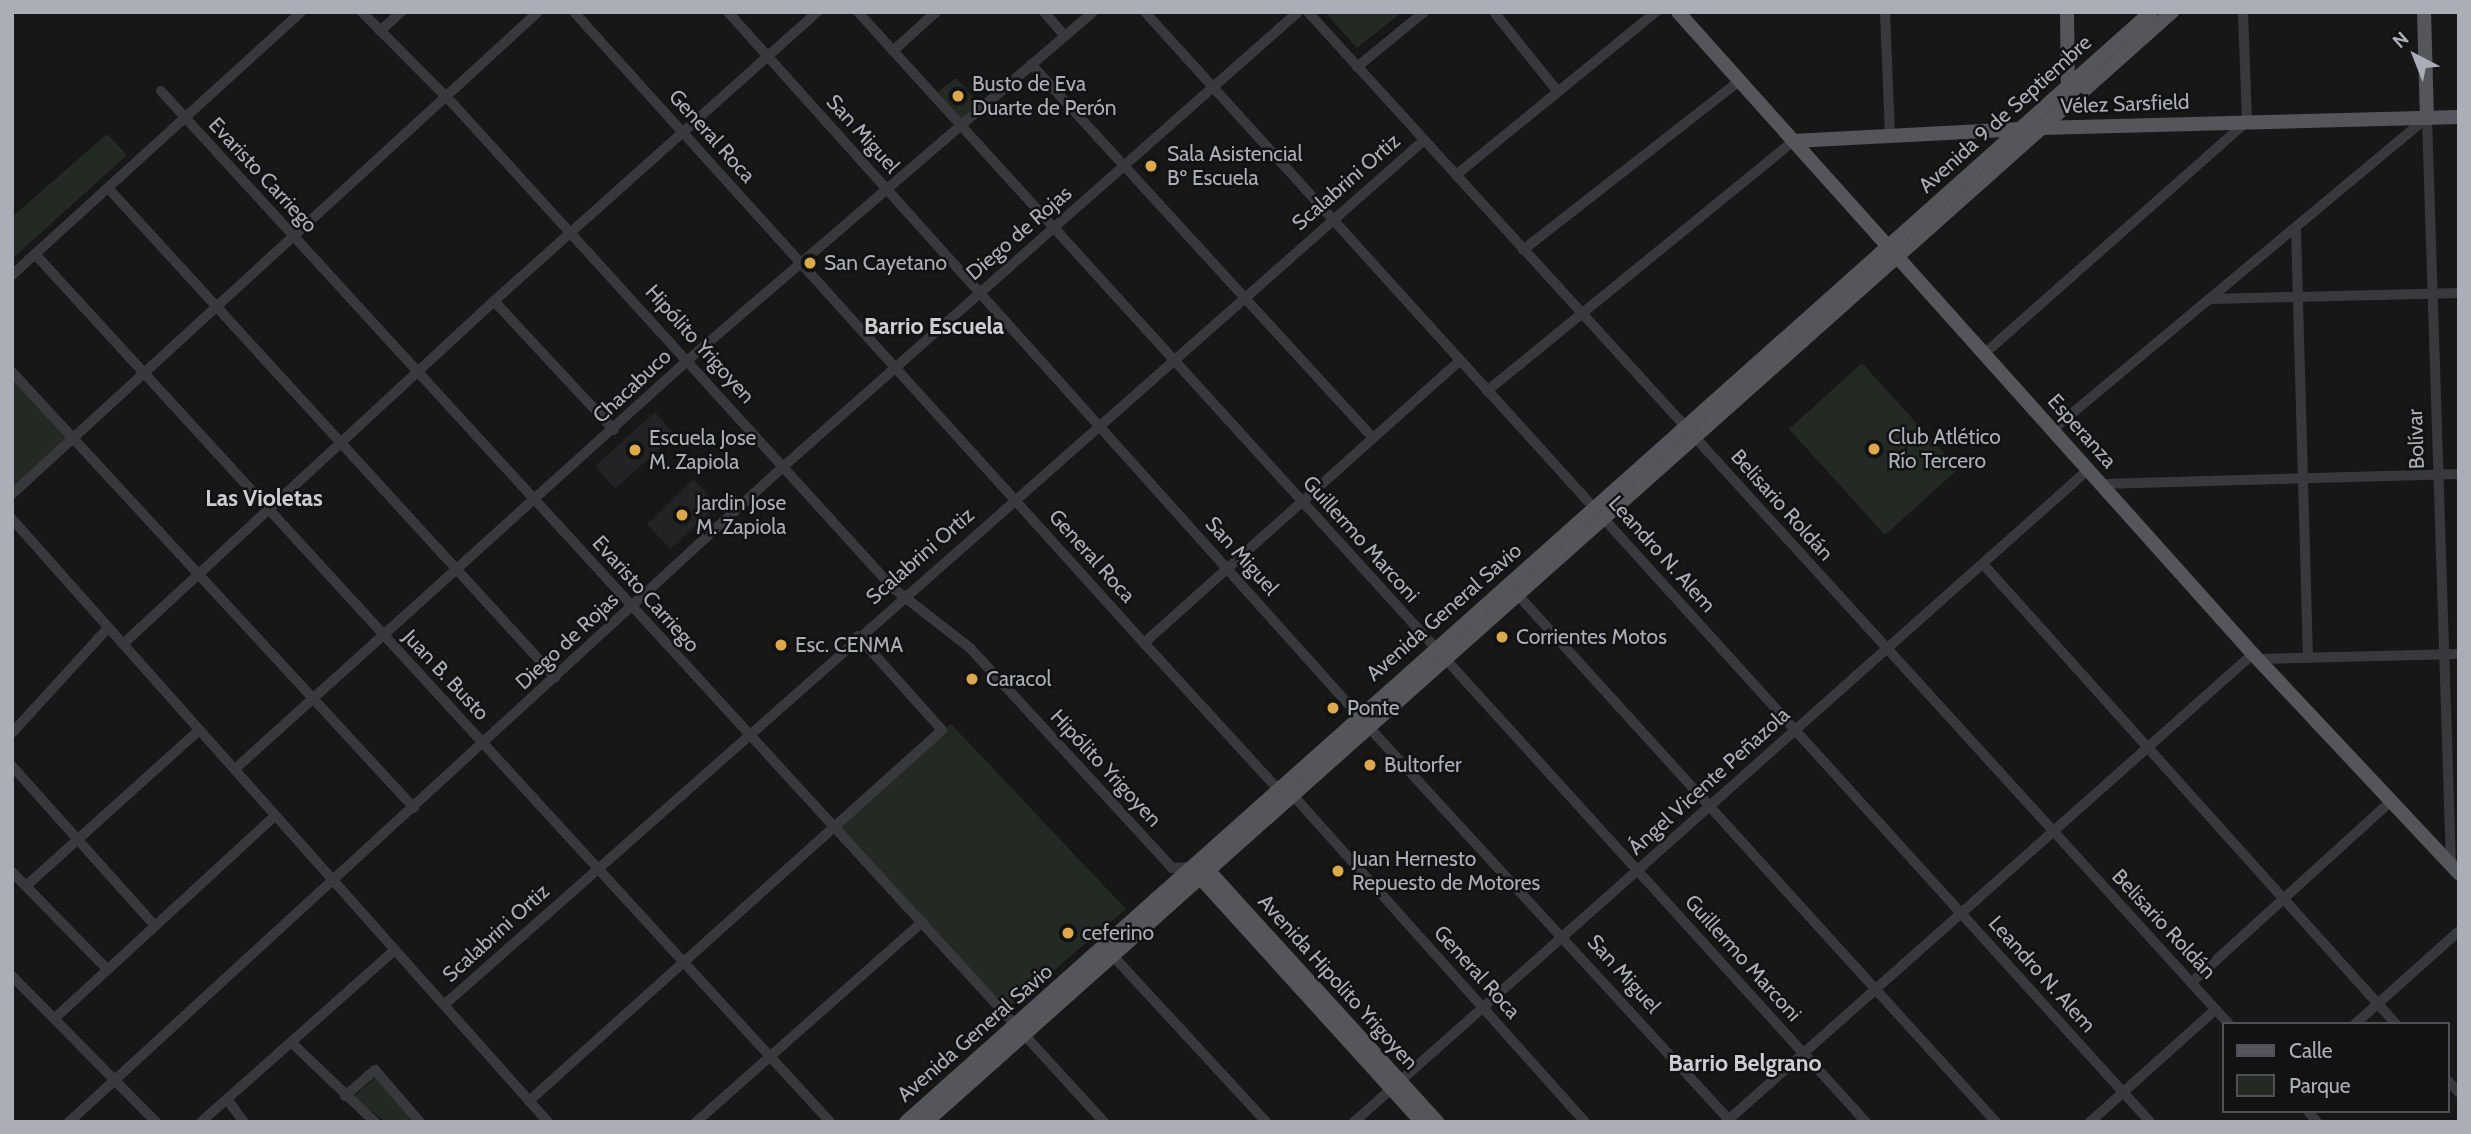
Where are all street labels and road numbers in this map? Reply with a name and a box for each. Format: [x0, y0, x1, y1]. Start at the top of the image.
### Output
street label: Avenida 9 de Septiembre [1913, 30, 2097, 198]
street label: General Roca [664, 84, 760, 188]
street label: San Miguel [821, 89, 905, 179]
street label: Vélez Sarsfield [2060, 89, 2190, 119]
street label: Evaristo Carriego [203, 112, 323, 238]
street label: Scalabrini Ortiz [1287, 128, 1405, 236]
street label: Diego de Rojas [961, 180, 1077, 286]
street label: Hipólito Yrigoyen [640, 279, 760, 409]
street label: Chacabuco [588, 344, 676, 428]
street label: Esperanza [2042, 389, 2122, 473]
street label: Bolívar [2402, 408, 2430, 470]
street label: Belisario Roldán [1725, 444, 1839, 566]
street label: Guillermo Marconi [1298, 470, 1424, 608]
street label: Leandro N. Alem [1603, 491, 1721, 617]
street label: Scalabrini Ortiz [861, 502, 979, 610]
street label: General Roca [1044, 504, 1140, 608]
street label: San Miguel [1200, 511, 1284, 601]
street label: Evaristo Carriego [587, 531, 705, 657]
street label: Avenida General Savio [1361, 538, 1527, 686]
street label: Diego de Rojas [510, 587, 624, 695]
street label: Juan B. Busto [398, 624, 494, 726]
street label: Ángel Vicente Peñazola [1623, 702, 1795, 860]
street label: Hipólito Yrigoyen [1045, 704, 1167, 832]
street label: Belisario Roldán [2107, 864, 2221, 984]
street label: Scalabrini Ortiz [438, 879, 554, 987]
street label: Avenida Hipolito Yrigoyen [1253, 889, 1423, 1075]
street label: Guillermo Marconi [1680, 889, 1806, 1027]
street label: Leandro N. Alem [1983, 911, 2101, 1037]
street label: General Roca [1429, 920, 1525, 1024]
street label: San Miguel [1582, 929, 1666, 1019]
street label: Avenida General Savio [892, 959, 1058, 1107]

